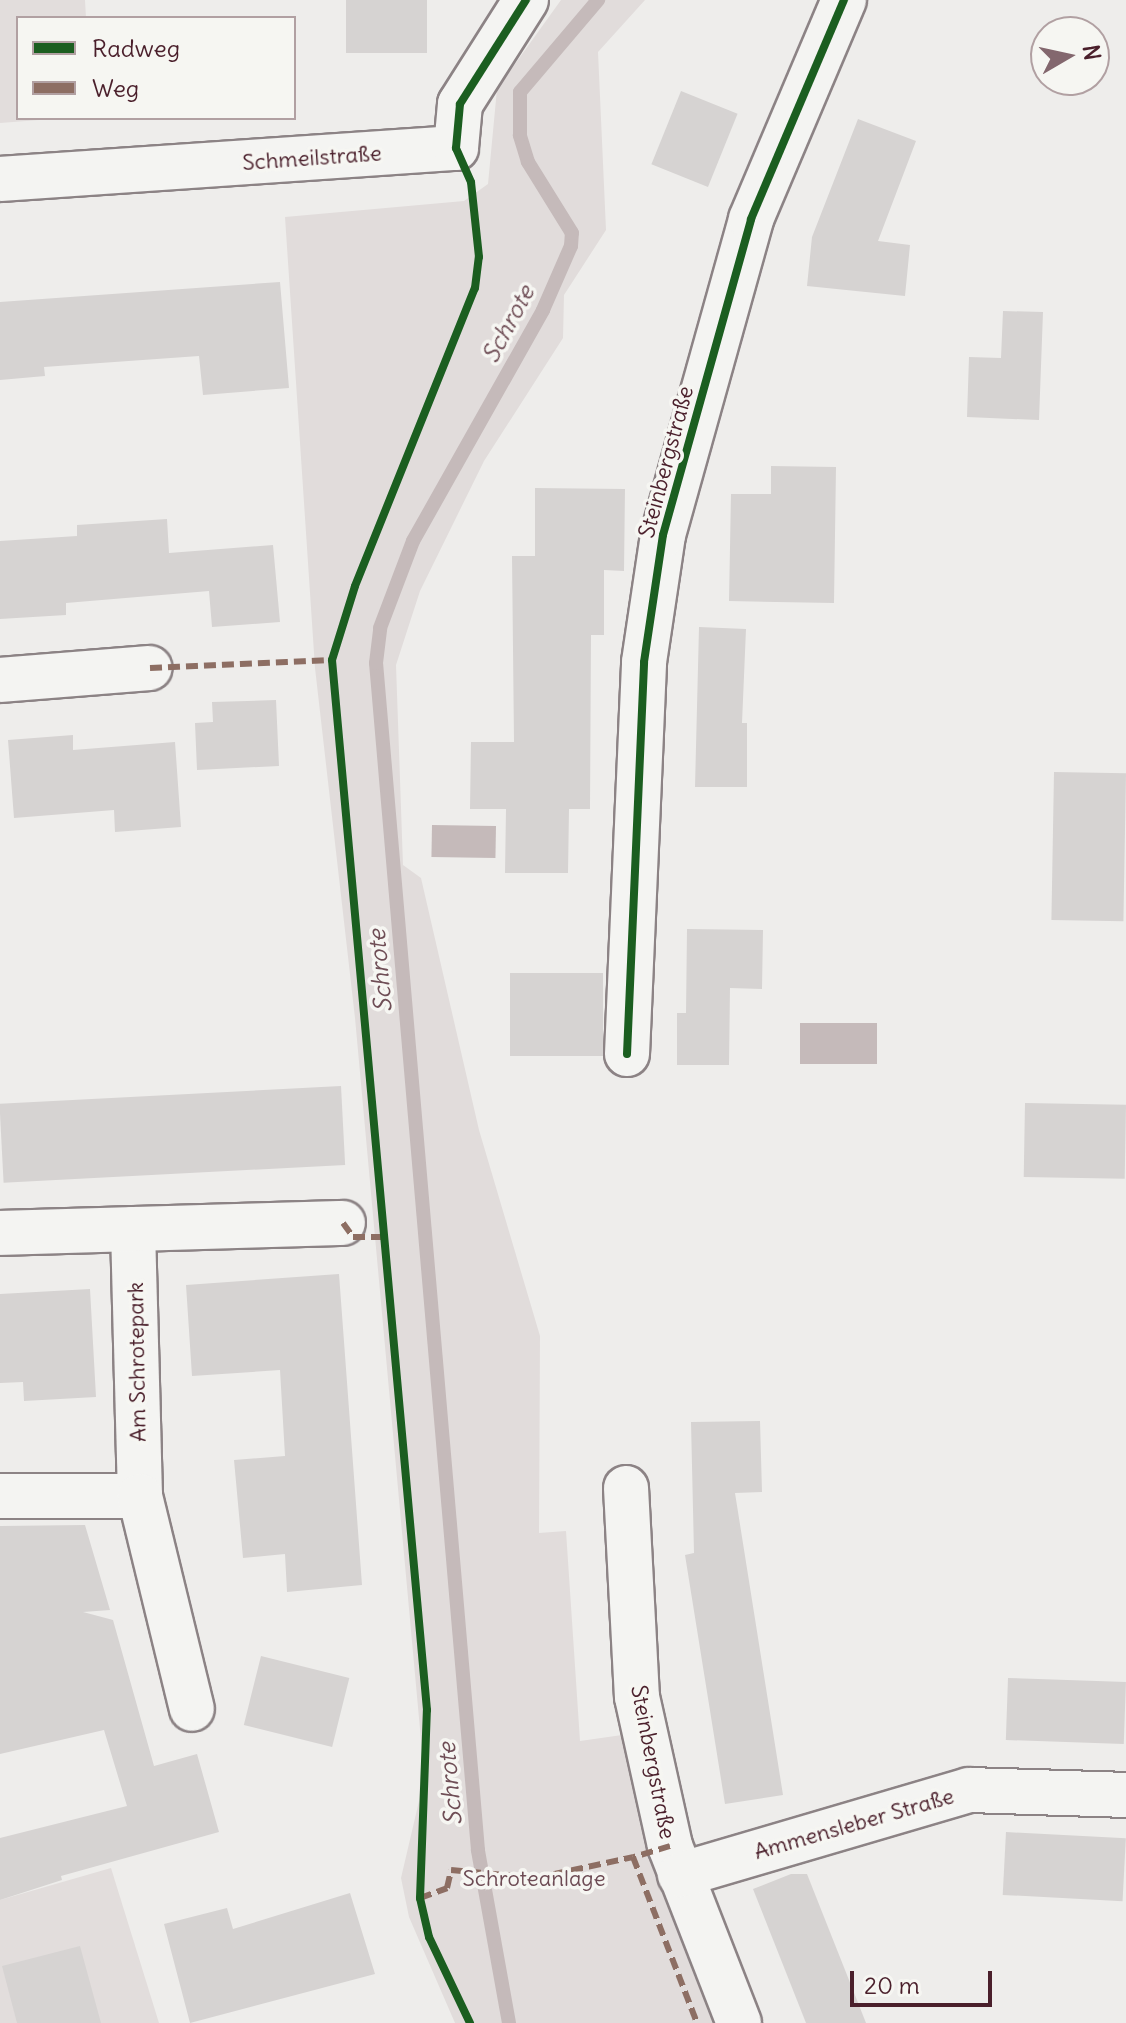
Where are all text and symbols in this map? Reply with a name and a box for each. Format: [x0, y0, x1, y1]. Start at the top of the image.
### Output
legend [16, 16, 296, 120]
north arrow [1030, 16, 1110, 96]
text: Radweg [92, 33, 180, 63]
text: N [1077, 43, 1107, 62]
text: Weg [92, 73, 139, 103]
street label: Schmeilstraße [241, 140, 383, 176]
water label: Schrote [476, 281, 540, 367]
street label: Steinbergstraße [633, 383, 699, 541]
water label: Schrote [362, 928, 398, 1014]
street label: Am Schrotepark [122, 1282, 152, 1442]
street label: Steinbergstraße [625, 1683, 681, 1841]
water label: Schrote [432, 1741, 468, 1827]
street label: Ammensleber Straße [751, 1783, 957, 1865]
park label: Schroteanlage [463, 1866, 605, 1892]
scale bar [854, 1955, 996, 2005]
text: 20 m [864, 1970, 920, 2000]

